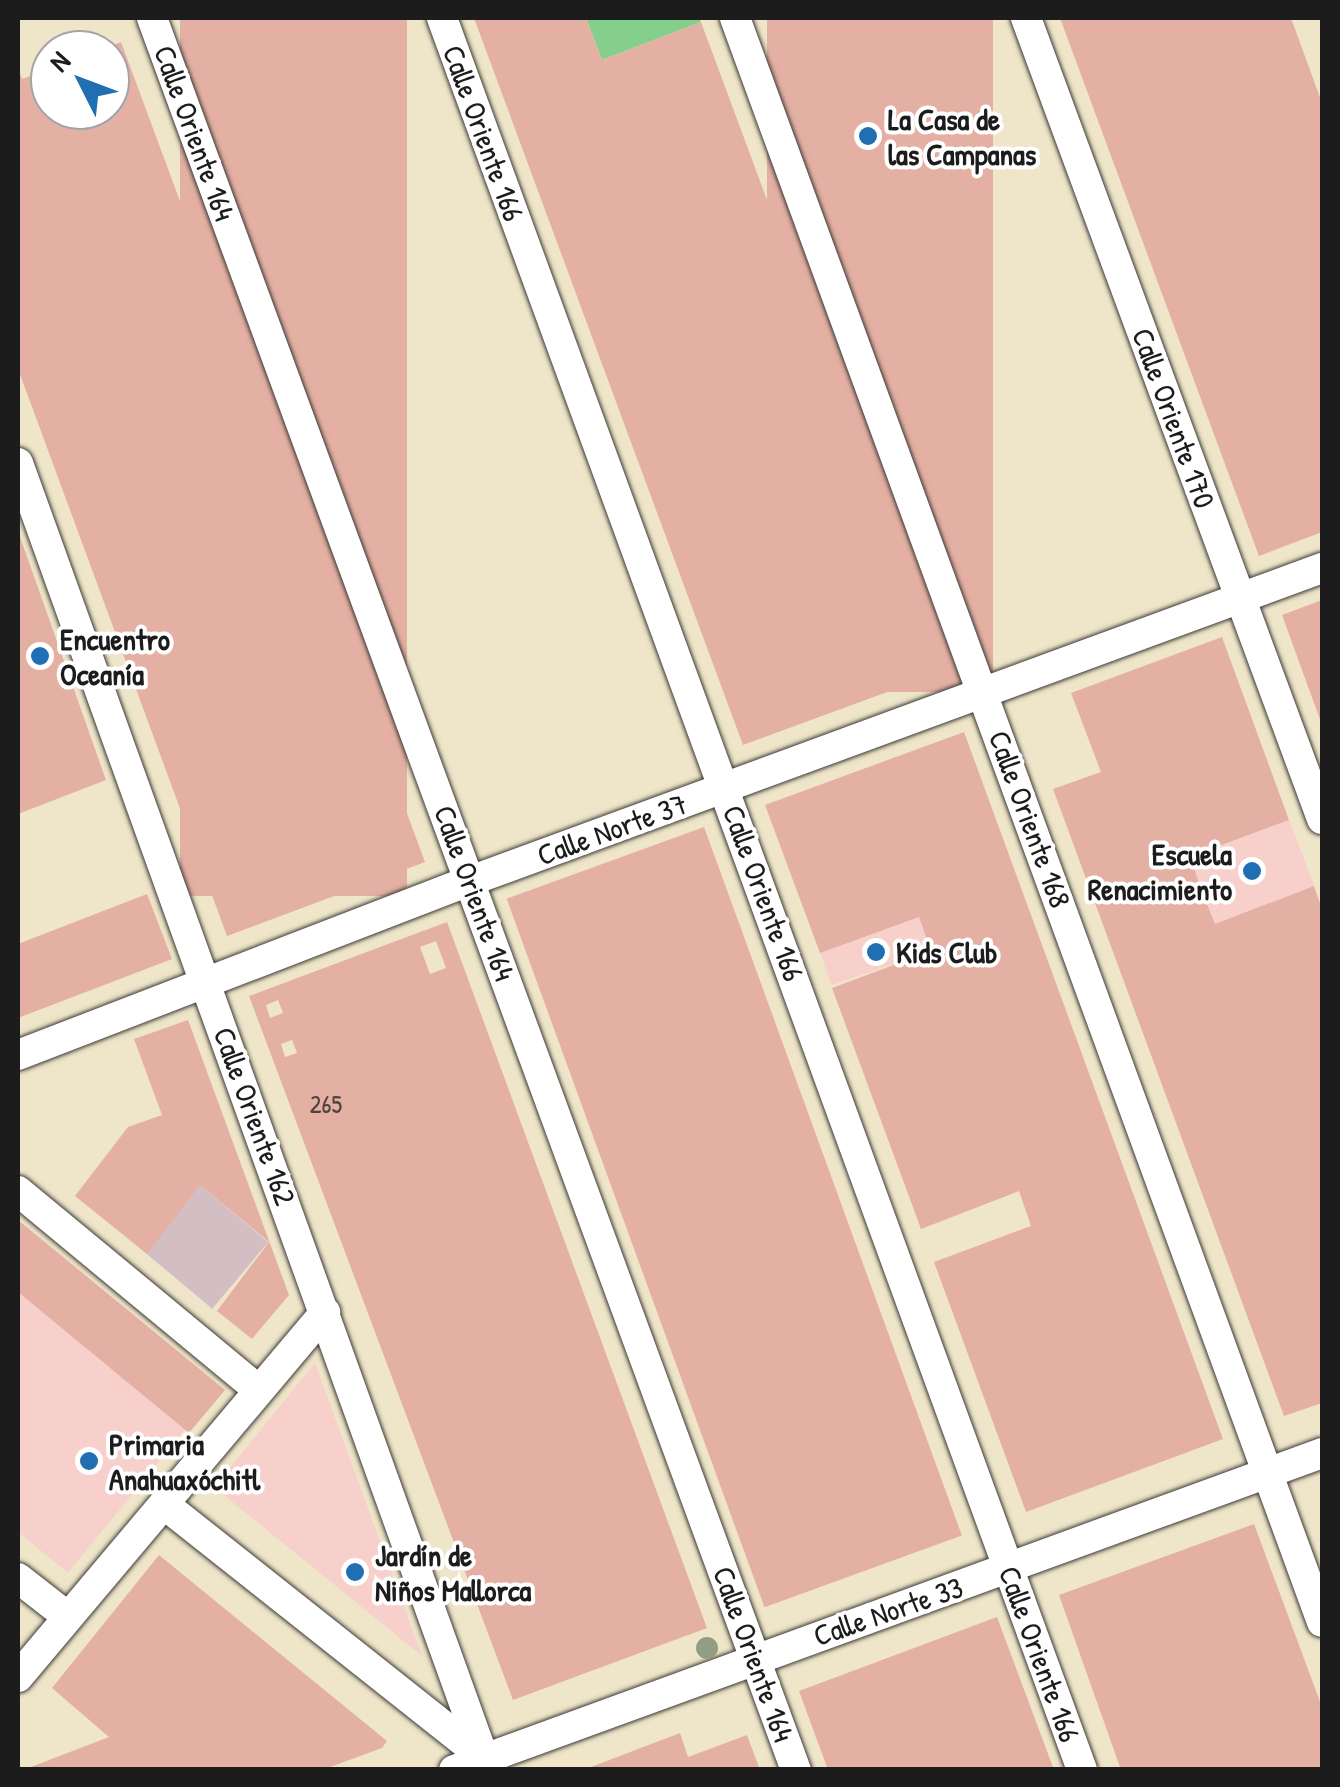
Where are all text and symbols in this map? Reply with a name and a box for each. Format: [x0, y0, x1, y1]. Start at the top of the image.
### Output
north arrow [30, 30, 130, 130]
street label: Calle Oriente 166 [436, 40, 532, 226]
street label: Calle Oriente 164 [147, 41, 243, 225]
text: N [40, 43, 78, 80]
place label: La Casa de las Campanas [888, 101, 1036, 172]
marker: La Casa de las Campanas [857, 125, 879, 147]
street label: Calle Oriente 170 [1125, 323, 1223, 513]
place label: Encuentro Oceanía [60, 621, 170, 692]
marker: Encuentro Oceanía [29, 645, 51, 667]
street label: Calle Oriente 168 [981, 726, 1079, 912]
street label: Calle Norte 37 [532, 785, 692, 873]
street label: Calle Oriente 166 [716, 800, 812, 986]
street label: Calle Oriente 164 [427, 801, 523, 985]
place label: Escuela Renacimiento [1088, 836, 1232, 906]
marker: Escuela Renacimiento [1241, 860, 1263, 882]
place label: Kids Club [896, 934, 997, 970]
marker: Kids Club [865, 941, 887, 963]
street label: Calle Oriente 162 [206, 1022, 304, 1210]
house number: 265 [310, 1089, 342, 1119]
place label: Primaria Anahuaxóchitl [109, 1426, 260, 1496]
marker: Primaria Anahuaxóchitl [78, 1450, 100, 1472]
place label: Jardín de Niños Mallorca [375, 1537, 531, 1608]
marker: Jardín de Niños Mallorca [344, 1561, 366, 1583]
street label: Calle Oriente 166 [992, 1561, 1088, 1747]
street label: Calle Oriente 164 [706, 1562, 802, 1746]
street label: Calle Norte 33 [809, 1569, 967, 1653]

